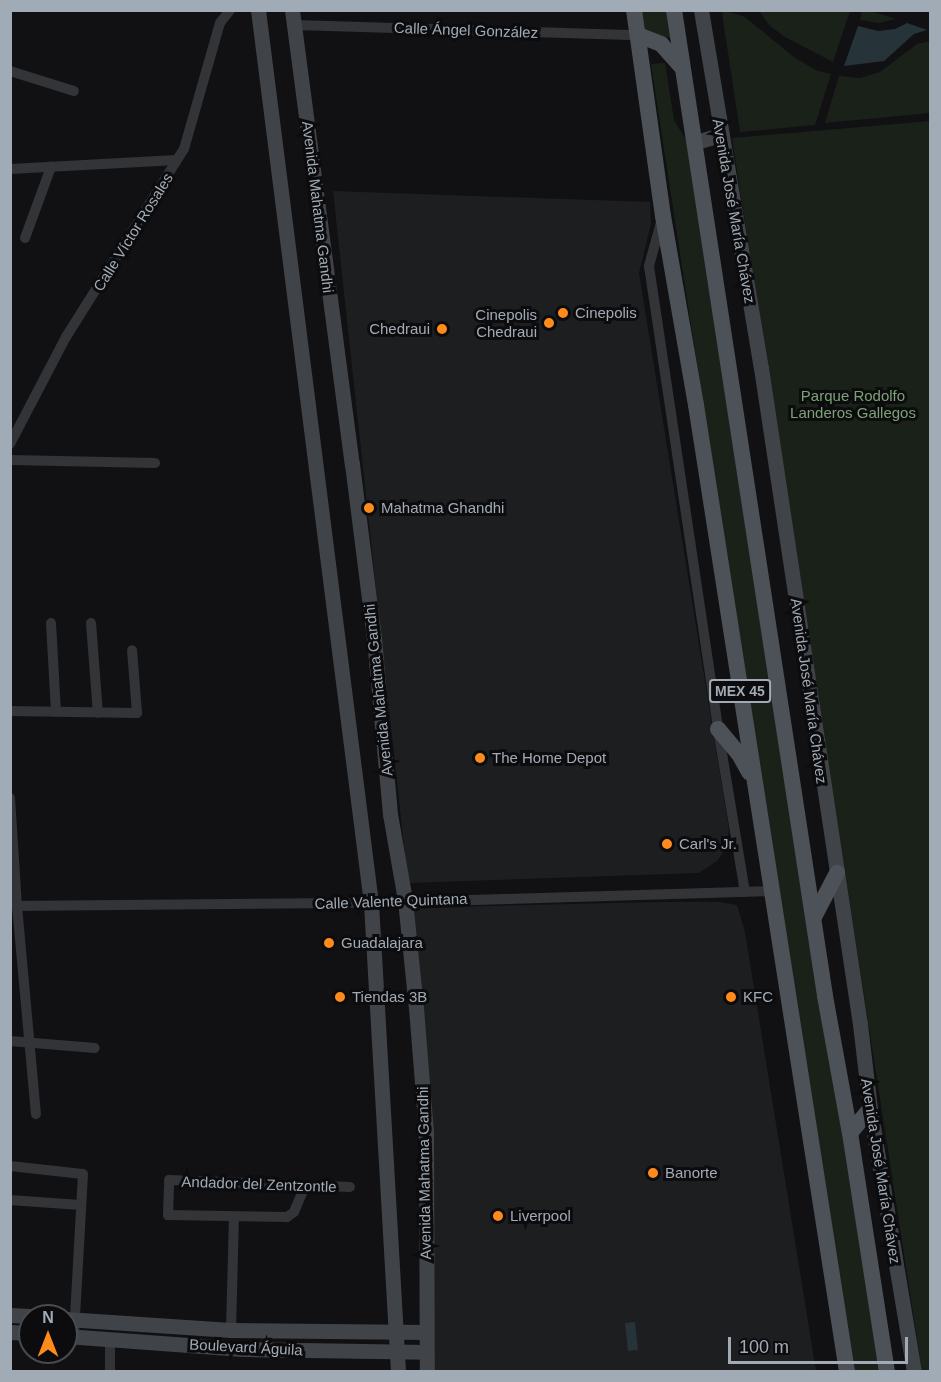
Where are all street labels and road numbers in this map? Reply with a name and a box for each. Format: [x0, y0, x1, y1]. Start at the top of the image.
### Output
street label: Calle Ángel González [394, 18, 538, 42]
street label: Avenida José María Chávez [709, 117, 759, 305]
street label: Avenida Mahatma Gandhi [299, 120, 337, 294]
street label: Calle Víctor Rosales [89, 170, 177, 294]
street label: Avenida José María Chávez [787, 597, 831, 785]
street label: Avenida Mahatma Gandhi [360, 603, 396, 777]
road number: MEX 45 [708, 680, 771, 702]
street label: Calle Valente Quintana [314, 889, 468, 913]
street label: Avenida José María Chávez [857, 1077, 905, 1265]
street label: Avenida Mahatma Gandhi [413, 1086, 435, 1260]
street label: Andador del Zentzontle [181, 1172, 337, 1196]
street label: Boulevard Águila [189, 1335, 303, 1359]

